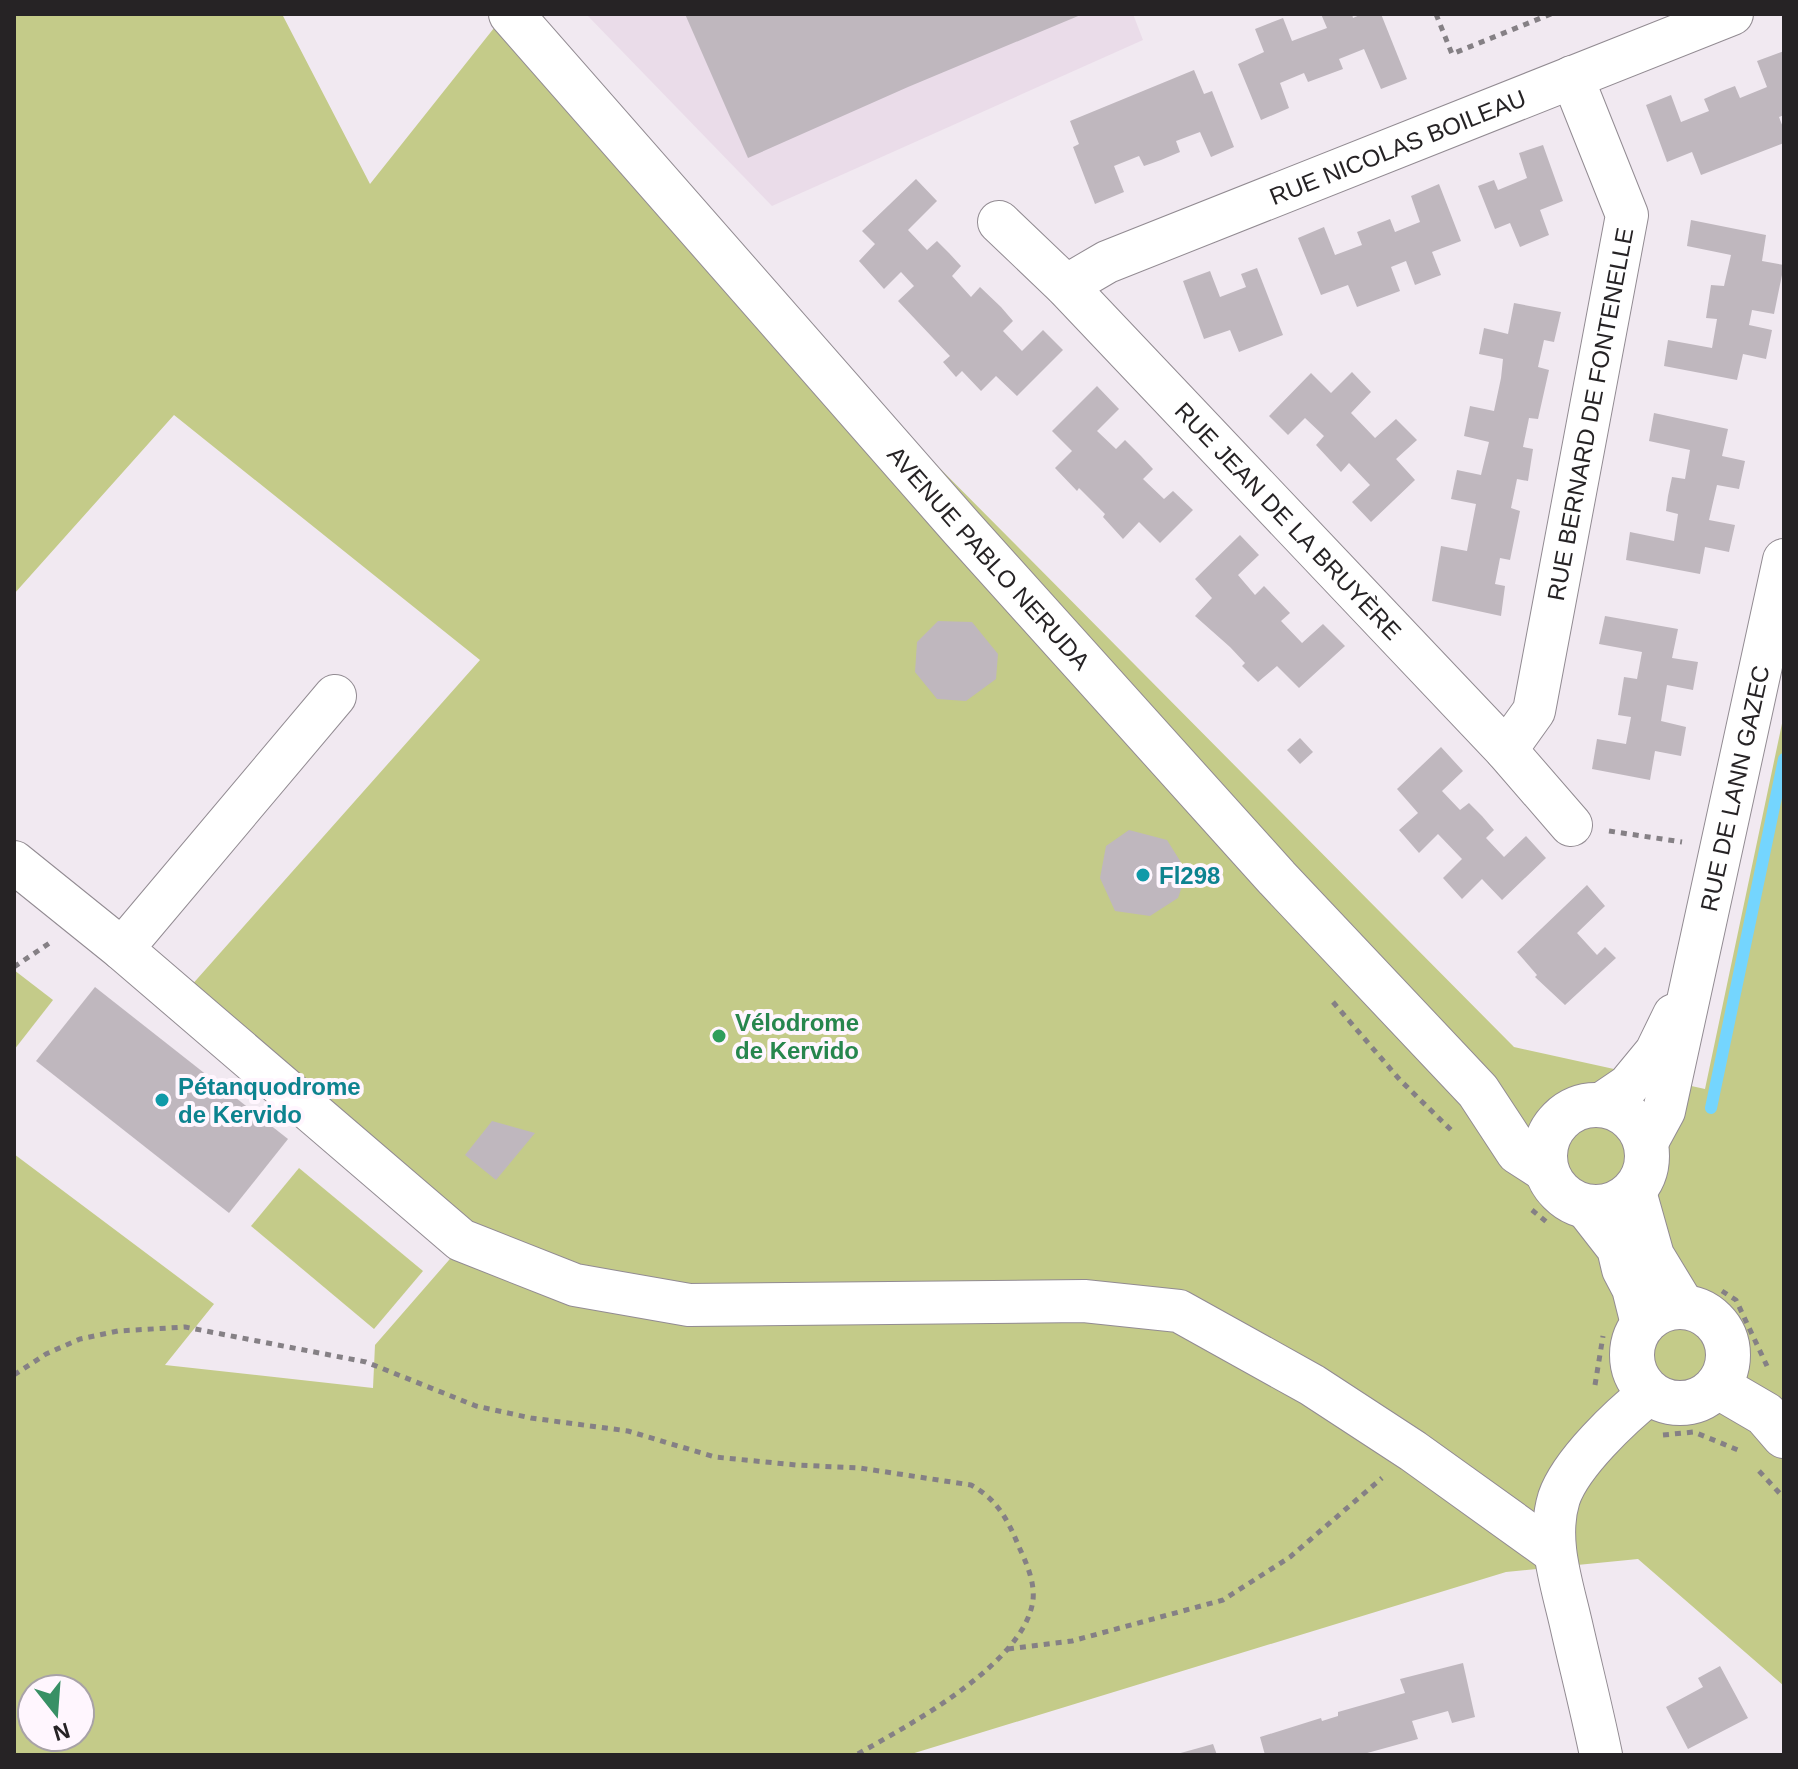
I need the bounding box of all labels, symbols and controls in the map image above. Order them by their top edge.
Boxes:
street label: RUE NICOLAS BOILEAU [1265,84,1530,210]
street label: RUE BERNARD DE FONTENELLE [1541,225,1638,603]
street label: RUE JEAN DE LA BRUYÈRE [1170,397,1407,645]
street label: AVENUE PABLO NERUDA [883,440,1096,675]
street label: RUE DE LANN GAZEC [1694,663,1774,914]
place label: Fl298 [1159,862,1220,889]
marker: Fl298 [1134,866,1152,884]
place label: Vélodrome de Kervido [735,1009,859,1064]
marker: Vélodrome de Kervido [710,1027,728,1045]
place label: Pétanquodrome de Kervido [178,1073,361,1128]
marker: Pétanquodrome de Kervido [153,1091,171,1109]
north arrow [16,1673,96,1753]
text: N [50,1717,73,1746]

